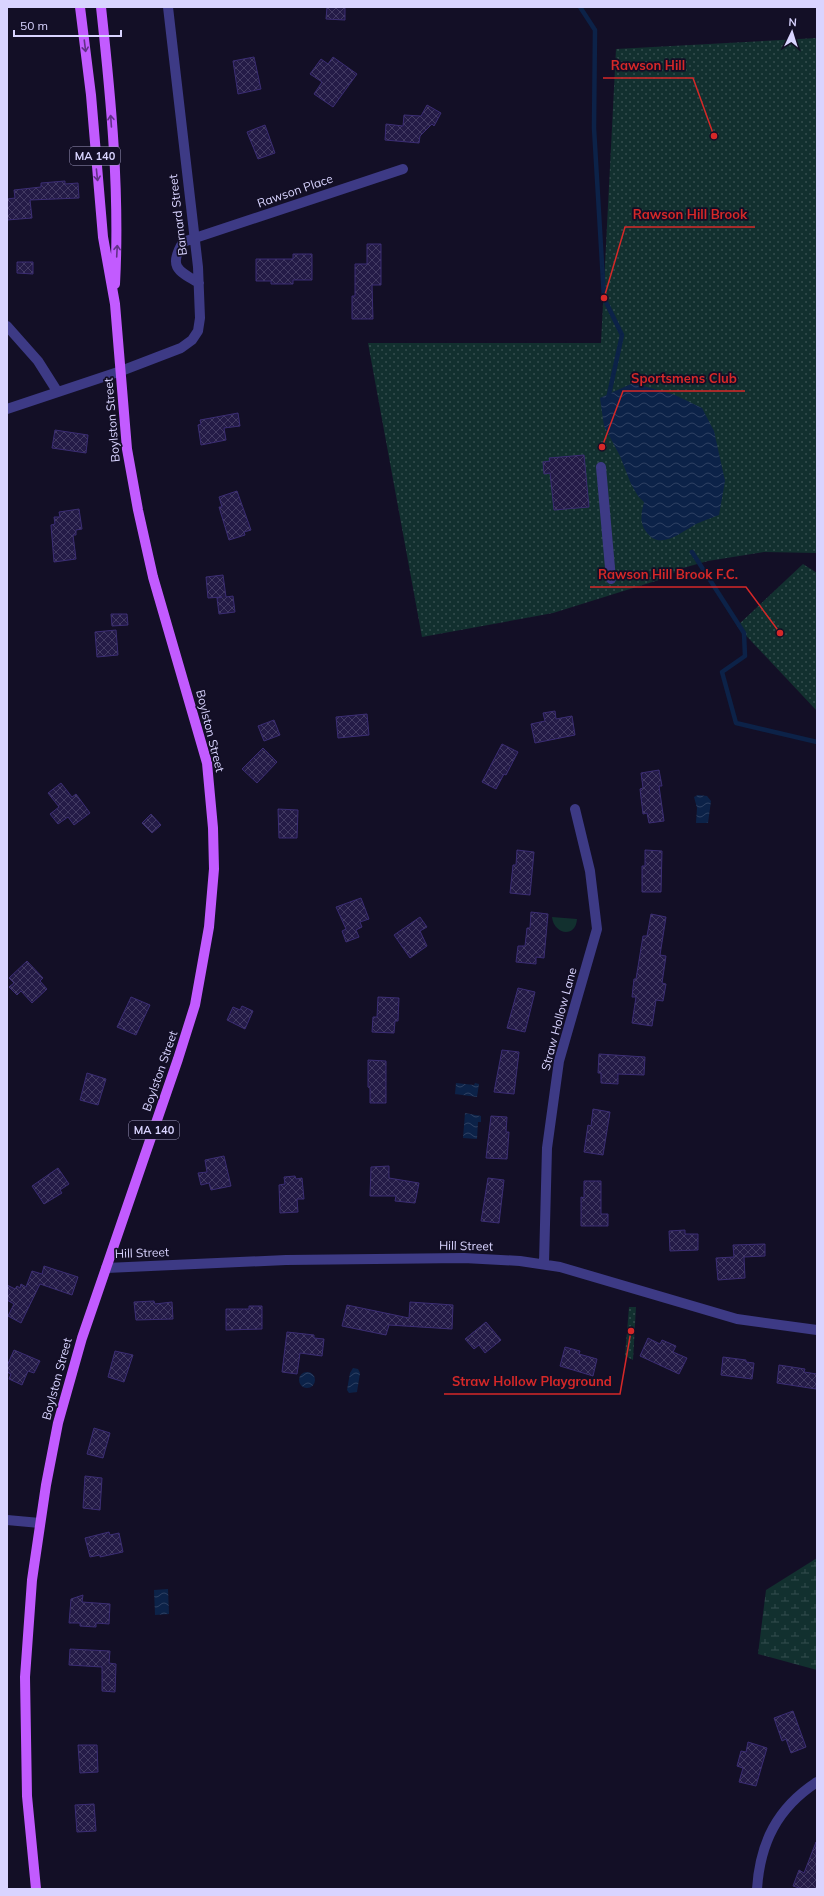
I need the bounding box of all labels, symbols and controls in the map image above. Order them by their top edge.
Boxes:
scale bar [14,12,121,38]
north arrow [772,12,812,52]
text: N [788,15,797,29]
text: 50 m [20,18,48,33]
one-way arrow [81,39,89,52]
callout: Rawson Hill [603,53,693,78]
text: Rawson Hill [611,57,685,73]
one-way arrow [108,115,115,128]
road number: MA 140 [70,147,120,165]
one-way arrow [94,168,101,181]
street label: Rawson Place [255,171,335,210]
street label: Barnard Street [165,174,190,257]
callout: Rawson Hill Brook [625,202,755,227]
text: Rawson Hill Brook [633,206,748,222]
one-way arrow [113,245,121,258]
callout: Sportsmens Club [623,366,745,391]
text: Sportsmens Club [631,370,737,386]
street label: Boylston Street [100,377,123,463]
callout: Rawson Hill Brook F.C. [590,562,746,587]
text: Rawson Hill Brook F.C. [598,566,738,582]
street label: Boylston Street [193,688,228,774]
street label: Straw Hollow Lane [538,966,579,1072]
street label: Boylston Street [139,1028,180,1113]
road number: MA 140 [129,1121,179,1139]
street label: Hill Street [439,1238,493,1253]
street label: Hill Street [115,1244,169,1261]
street label: Boylston Street [38,1336,75,1422]
callout: Straw Hollow Playground [444,1369,620,1394]
text: Straw Hollow Playground [452,1373,612,1390]

